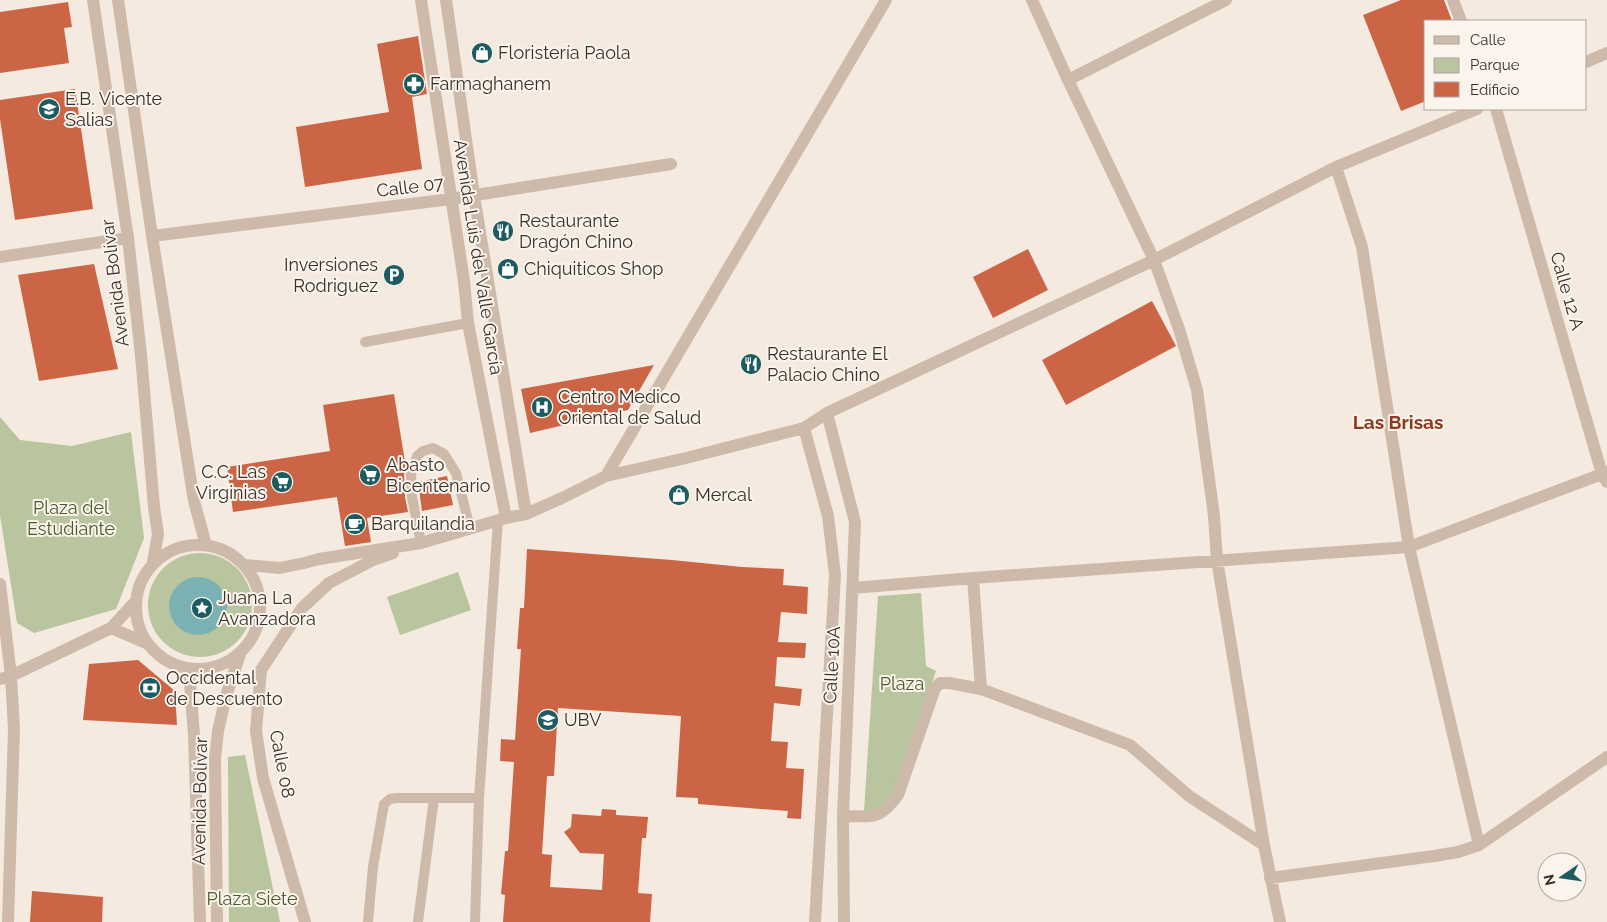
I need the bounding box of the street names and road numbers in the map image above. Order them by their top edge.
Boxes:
street label: Avenida Luis del Valle García [449,138,508,376]
street label: Calle 07 [375,172,445,201]
street label: Avenida Bolívar [96,217,133,348]
street label: Calle 12 A [1546,249,1589,332]
street label: Calle 10A [819,626,844,704]
street label: Calle 08 [266,728,299,800]
street label: Avenida Bolívar [188,736,211,865]

